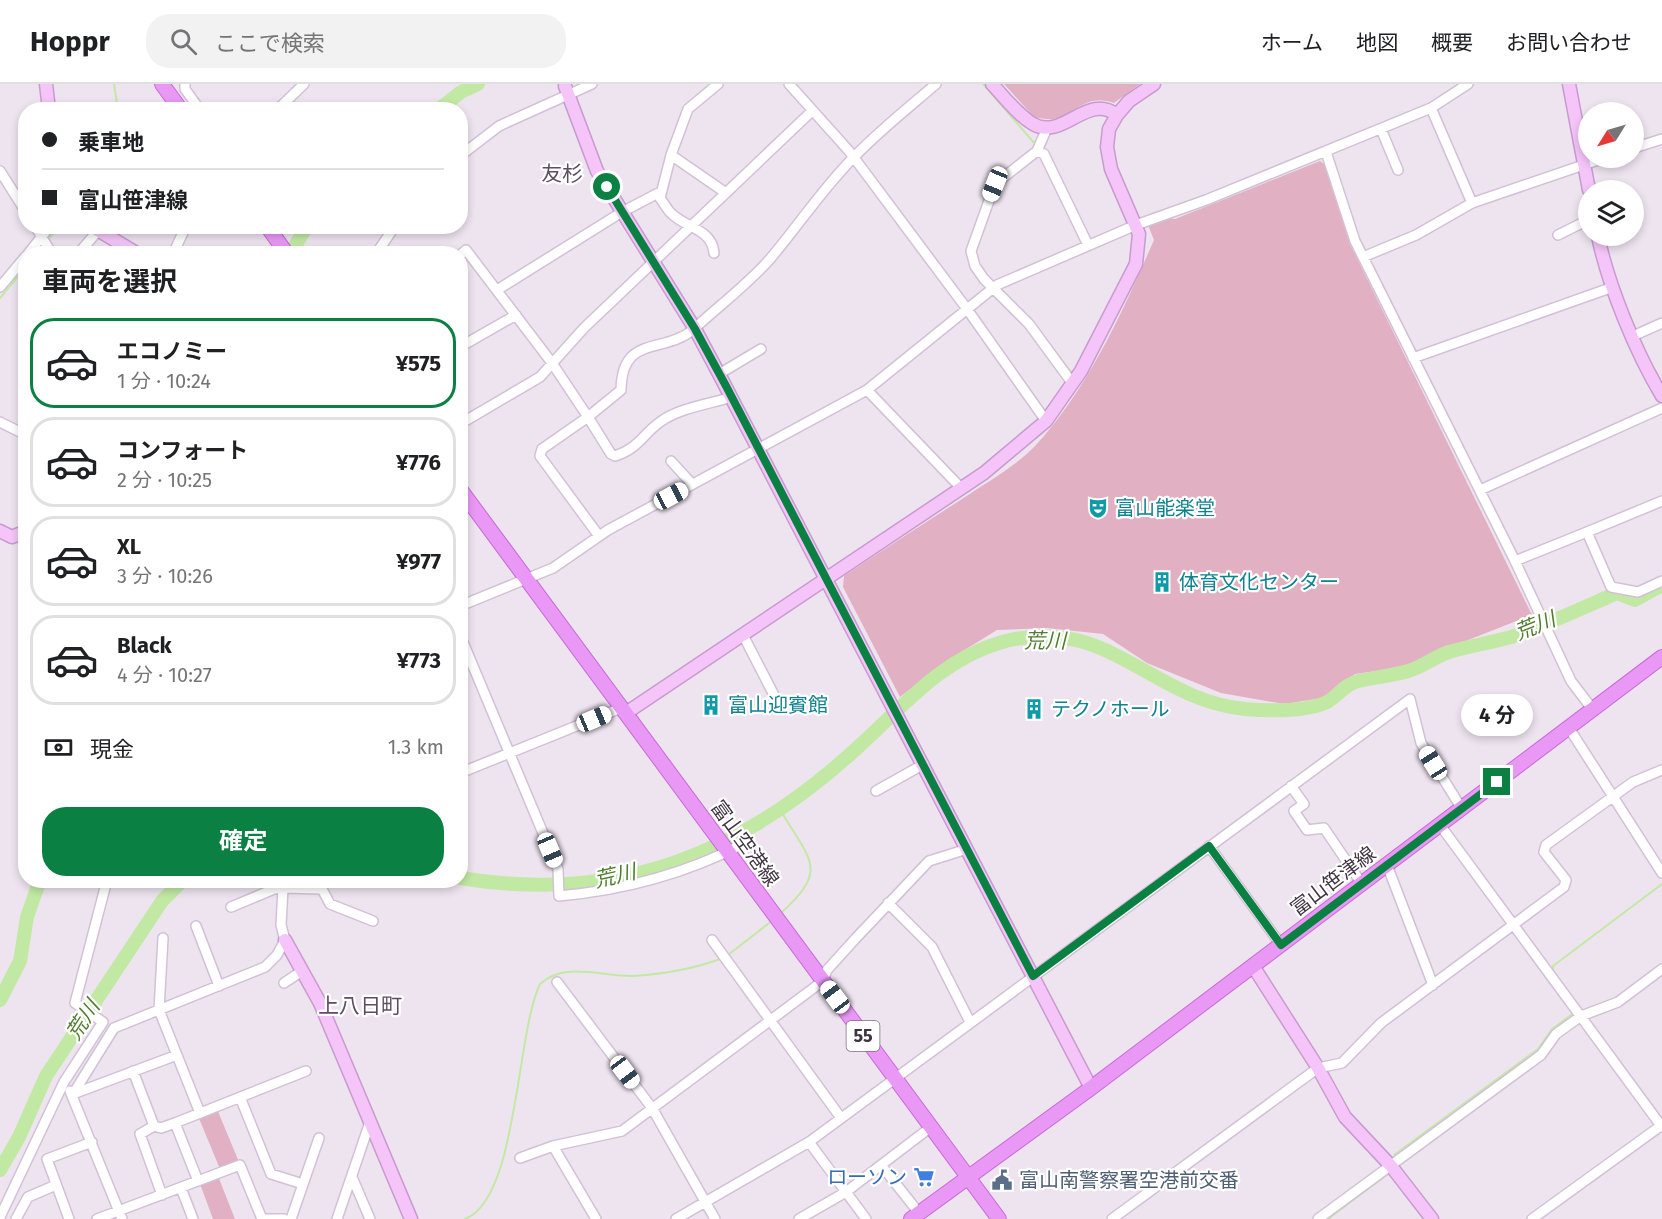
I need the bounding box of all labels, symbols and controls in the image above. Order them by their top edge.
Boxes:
search box [146,14,566,68]
text: Hoppr [30,25,110,58]
icon: search [167,25,200,58]
text: ここで検索 [215,30,325,57]
text: ホーム [1261,30,1323,56]
text: 地図 [1356,30,1398,56]
text: 概要 [1431,30,1473,56]
text: お問い合わせ [1506,30,1632,56]
north arrow [1578,102,1644,168]
map controls [1578,102,1644,246]
text: 乗車地 [78,129,144,156]
district label: 友杉 [541,161,583,187]
car [980,164,1010,204]
route start [593,173,620,200]
button: layers [1578,180,1644,246]
text: 富山笹津線 [78,187,188,214]
text: 車両を選択 [42,266,177,298]
icon: car [45,336,99,390]
text: エコノミー [117,338,227,365]
text: ¥575 [396,350,441,377]
text: 1 分 · 10:24 [117,369,211,393]
icon: car [45,435,99,489]
text: コンフォート [117,437,248,464]
text: ¥776 [396,449,441,476]
text: 2 分 · 10:25 [117,468,212,492]
car [651,480,691,512]
theatre icon: 富山能楽堂 [1086,496,1110,520]
place label: 富山能楽堂 [1115,496,1215,520]
text: XL [117,533,141,560]
icon: car [45,534,99,588]
text: ¥977 [396,548,441,575]
text: 3 分 · 10:26 [117,564,213,588]
building icon: 体育文化センター [1150,570,1174,594]
place label: 体育文化センター [1179,570,1339,594]
water label: 荒川 [1511,605,1561,646]
water label: 荒川 [1024,628,1068,654]
text: Black [117,632,172,659]
icon: car [45,633,99,687]
text: ¥773 [397,647,441,674]
text: 4 分 · 10:27 [117,663,212,687]
building icon: 富山迎賓館 [699,693,723,717]
place label: 富山迎賓館 [728,693,828,717]
callout: 4 分 [1461,695,1533,737]
building icon: テクノホール [1022,697,1046,721]
place label: テクノホール [1051,697,1170,721]
text: 4 分 [1479,703,1515,727]
car [574,704,614,734]
icon: cash [42,731,75,764]
text: 1.3 km [388,735,444,759]
text: 現金 [90,736,134,763]
car [1416,743,1450,783]
route end [1483,768,1510,795]
street label: 富山空港線 [706,795,784,891]
button: 確定 [42,807,444,876]
car [535,830,565,870]
street label: 富山笹津線 [1286,841,1380,921]
water label: 荒川 [592,858,640,893]
car [817,977,853,1017]
district label: 上八日町 [318,993,402,1019]
water label: 荒川 [61,994,106,1045]
road number: 55 [846,1021,880,1051]
car [607,1052,643,1092]
place label: ローソン [827,1165,907,1189]
supermarket icon: ローソン [912,1165,936,1189]
public building icon: 富山南警察署空港前交番 [990,1168,1014,1192]
place label: 富山南警察署空港前交番 [1019,1168,1239,1192]

